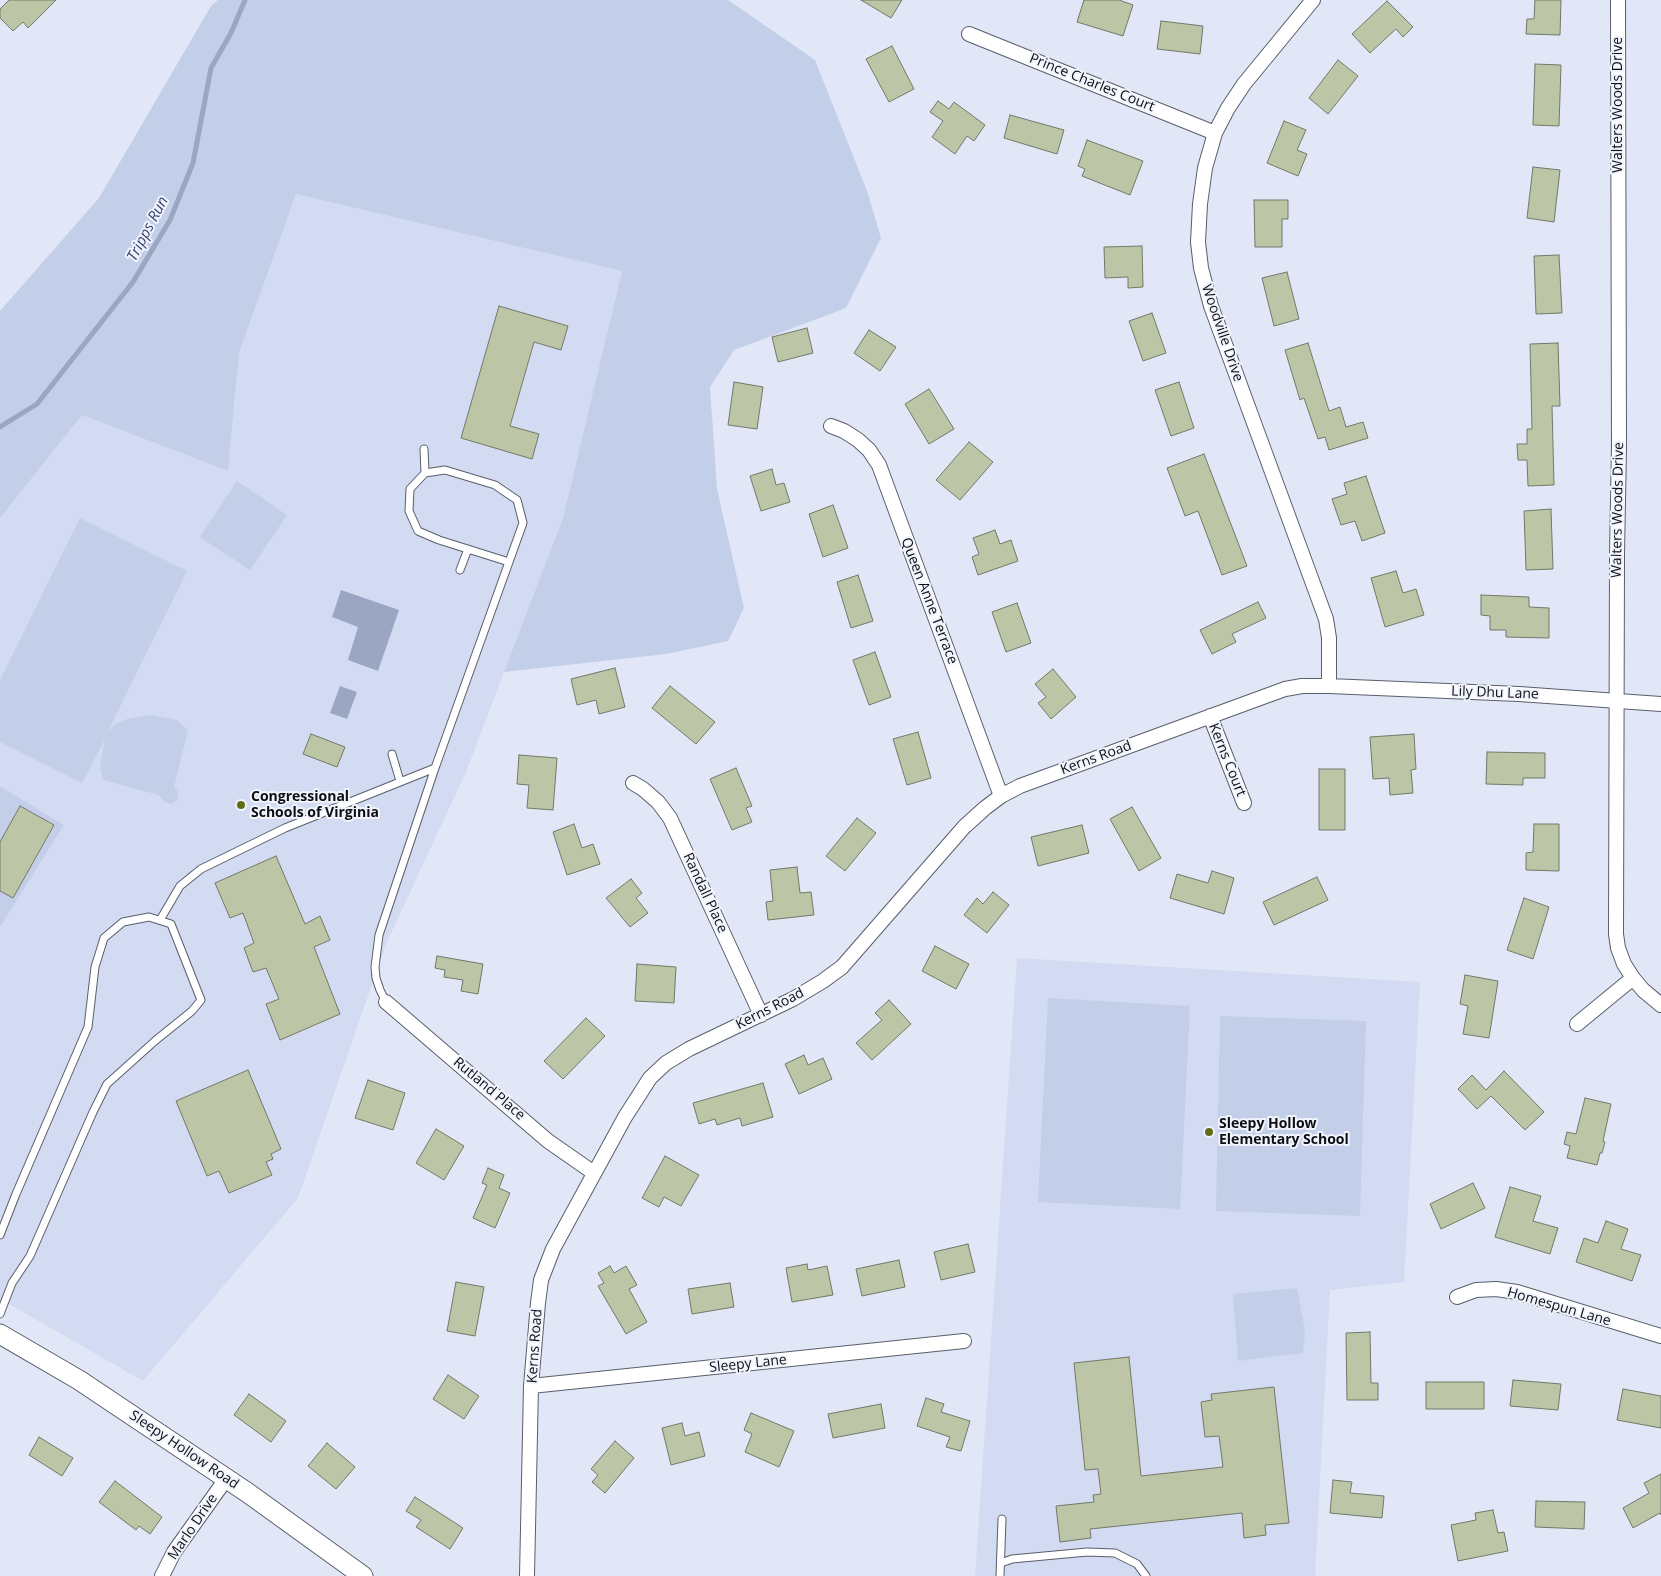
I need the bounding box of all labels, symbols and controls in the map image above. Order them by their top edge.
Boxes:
street label: Walters Woods Drive [1610,37,1626,173]
street label: Prince Charles Court [1027,50,1157,116]
water label: Tripps Run [123,194,173,264]
street label: Woodville Drive [1198,282,1246,384]
street label: Walters Woods Drive [1608,442,1628,578]
street label: Queen Anne Terrace [897,535,961,667]
street label: Lily Dhu Lane [1451,683,1539,703]
street label: Kerns Court [1205,721,1249,799]
street label: Kerns Road [1058,737,1134,779]
place label: Congressional Schools of Virginia [251,789,379,822]
marker: Congressional Schools of Virginia [235,799,247,811]
street label: Randall Place [679,850,731,936]
street label: Kerns Road [733,985,807,1033]
street label: Rutland Place [450,1054,528,1124]
place label: Sleepy Hollow Elementary School [1219,1116,1349,1148]
marker: Sleepy Hollow Elementary School [1203,1126,1215,1138]
street label: Homespun Lane [1505,1284,1613,1330]
street label: Kerns Road [524,1308,546,1384]
street label: Sleepy Lane [708,1352,788,1376]
street label: Sleepy Hollow Road [126,1407,242,1493]
street label: Marlo Drive [165,1491,221,1563]

